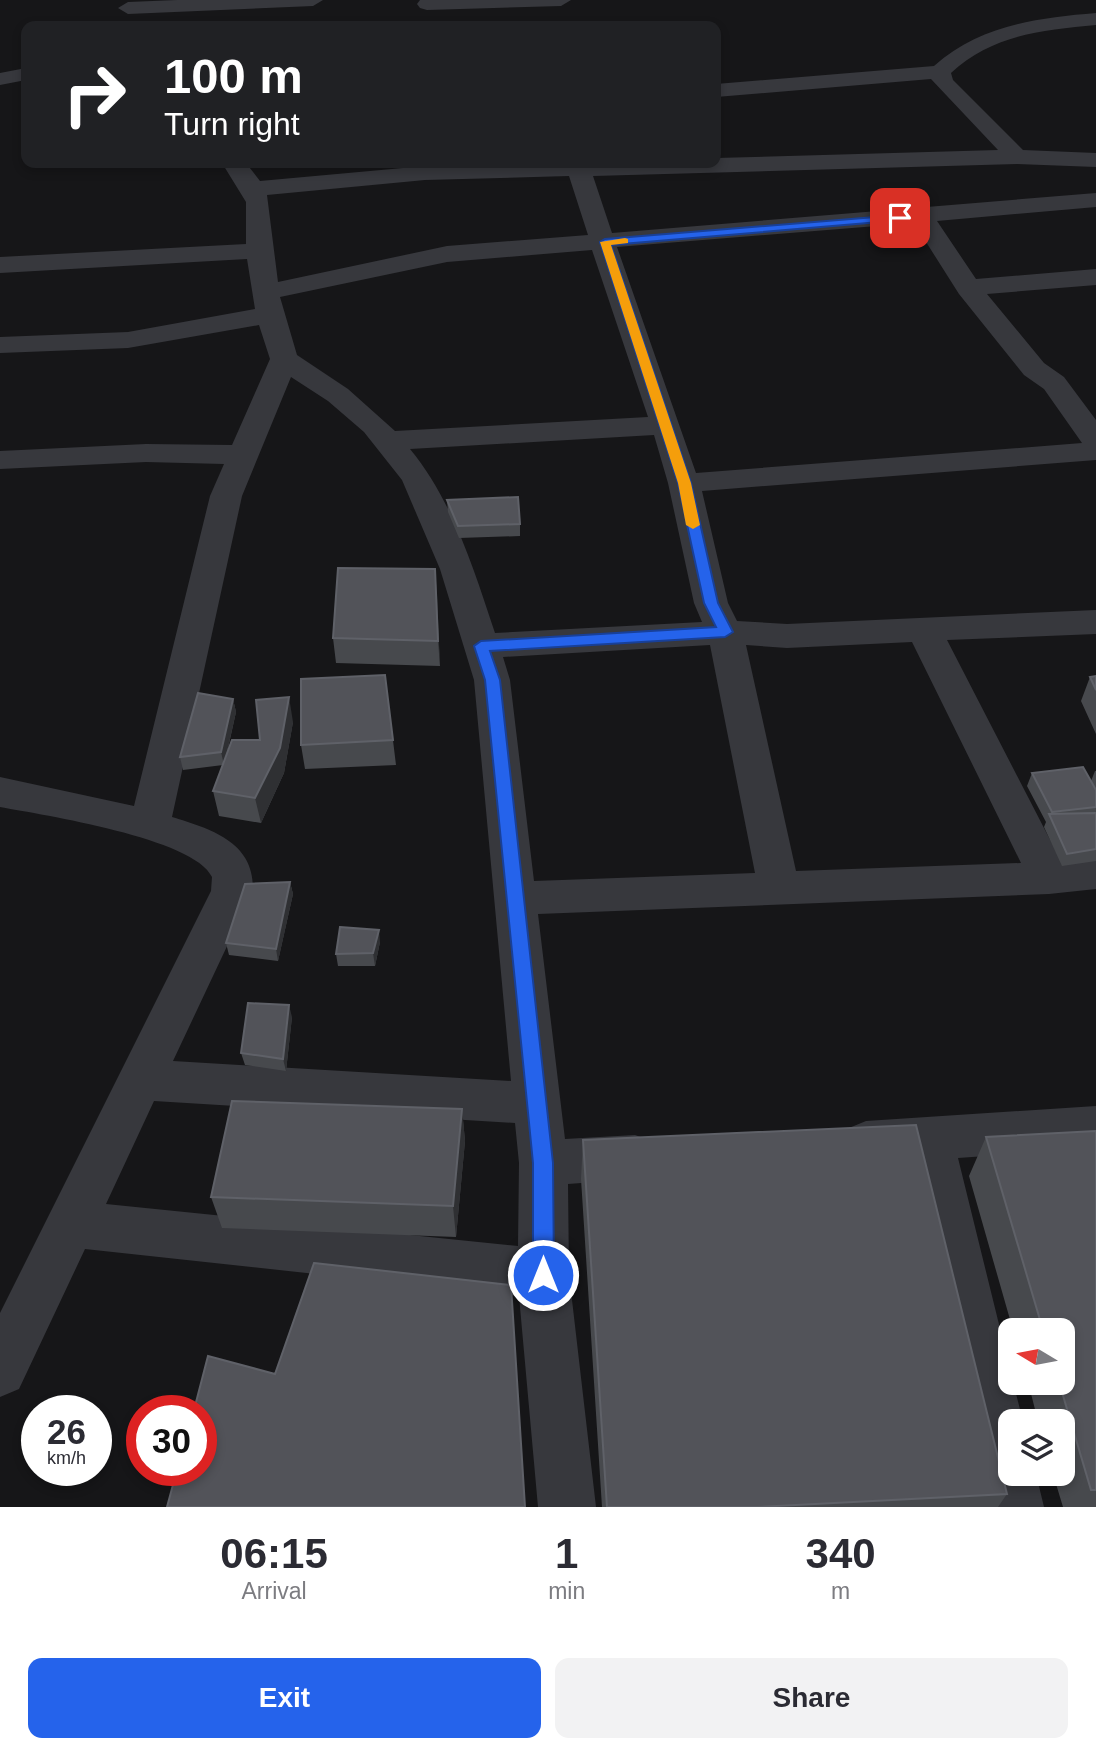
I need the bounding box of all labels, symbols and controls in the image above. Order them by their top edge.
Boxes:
icon: right [49,49,140,140]
text: 100 m [164,49,303,103]
text: Turn right [164,106,300,142]
pin [870,188,930,248]
icon: arrive [881,199,919,237]
position arrow [506,1238,580,1312]
north arrow [998,1318,1074,1395]
map controls [998,1318,1075,1486]
speed limit sign: 30 [126,1395,217,1486]
button: layers [998,1409,1075,1486]
text: 26 [47,1412,86,1451]
text: km/h [47,1448,86,1468]
text: 06:15 [220,1530,328,1577]
text: 1 [555,1530,578,1577]
text: 340 [806,1530,876,1577]
text: Arrival [241,1578,307,1604]
text: min [548,1578,585,1604]
text: m [831,1578,850,1604]
button: Exit [28,1658,541,1738]
button: Share [555,1658,1068,1738]

